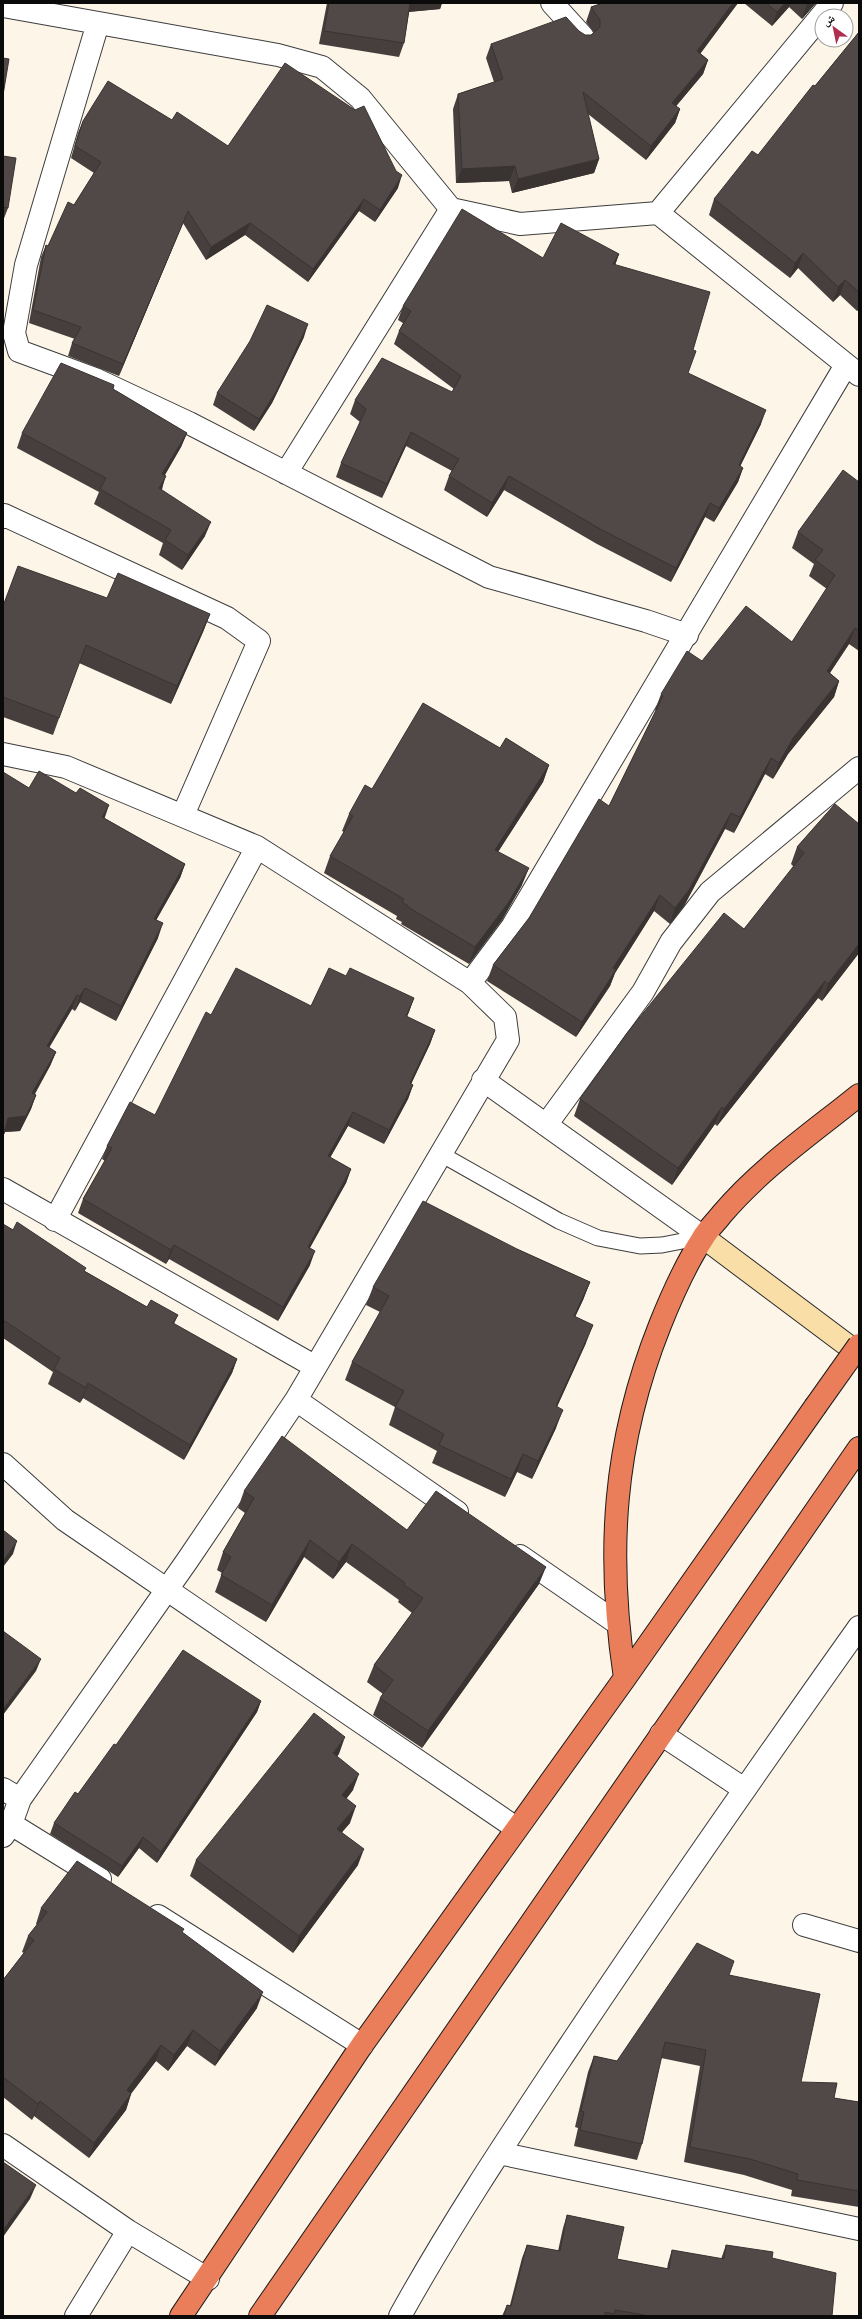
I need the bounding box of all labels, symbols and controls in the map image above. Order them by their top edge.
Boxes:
north arrow [814,8,854,48]
text: ش [819,10,838,30]

